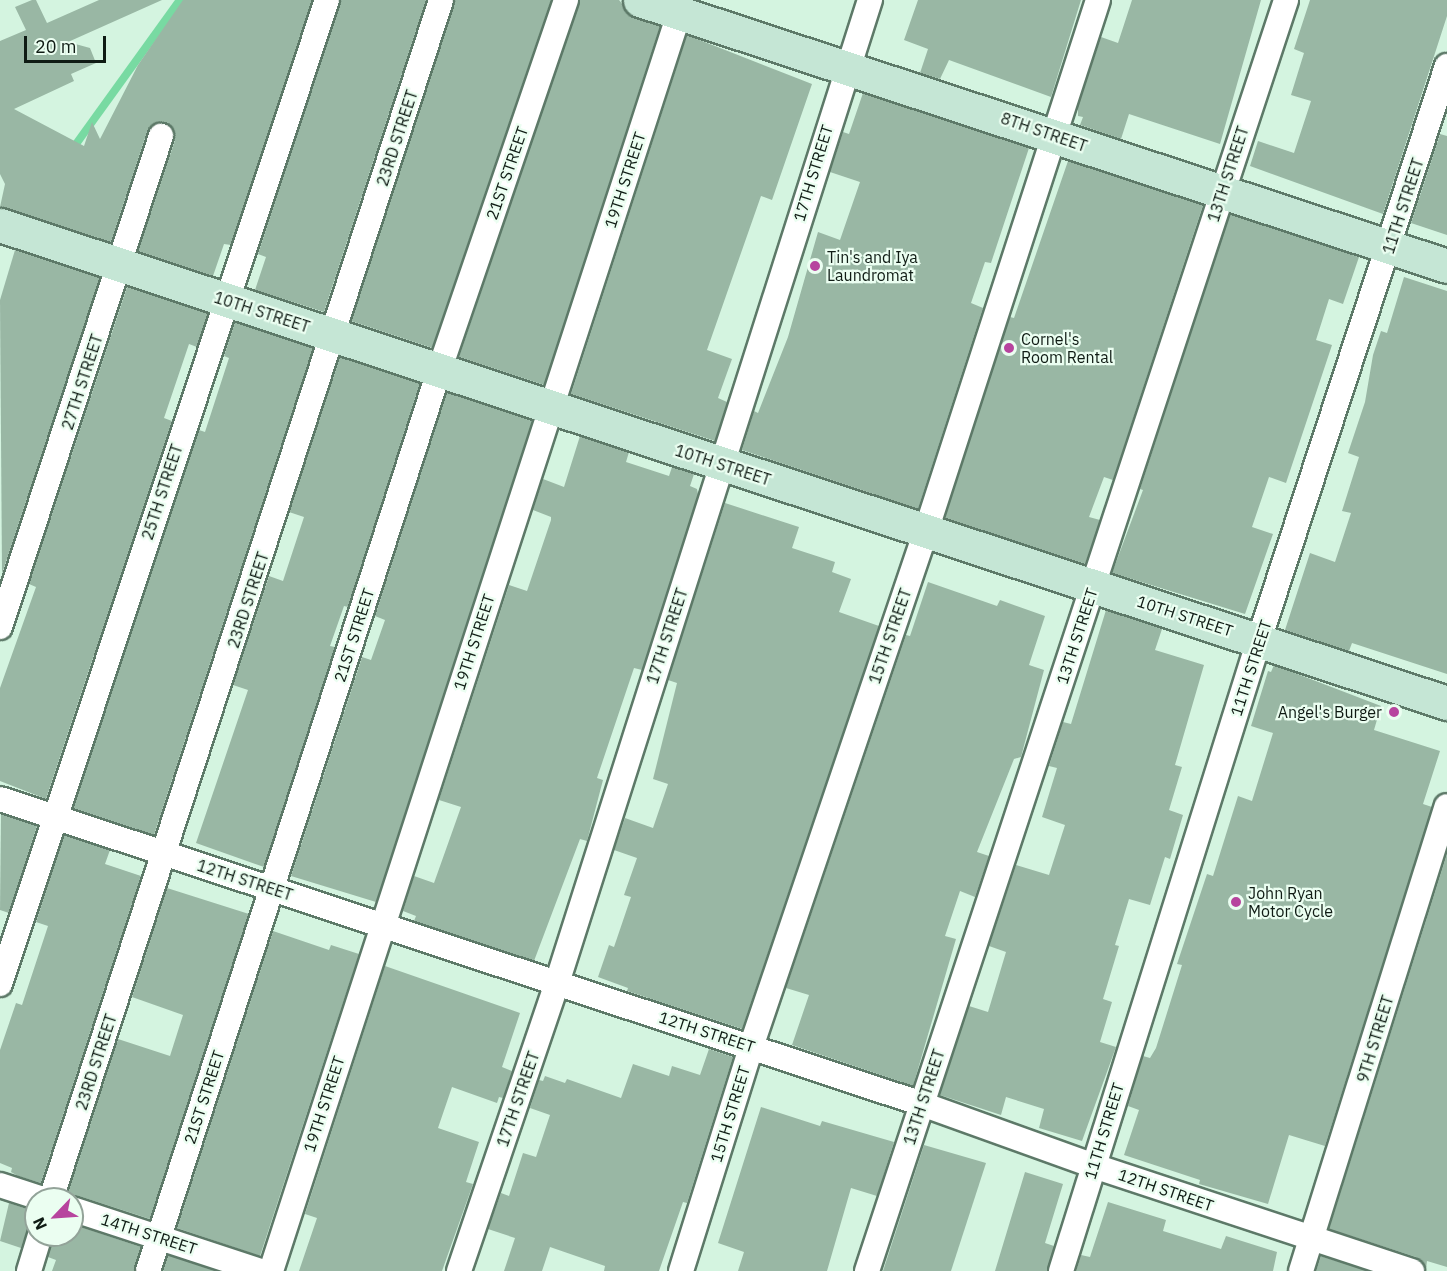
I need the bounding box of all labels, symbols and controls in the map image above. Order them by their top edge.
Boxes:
scale bar [27,24,110,62]
text: 20 m [35,35,77,58]
street label: 23RD STREET [372,87,422,189]
street label: 8TH STREET [998,108,1090,156]
street label: 17TH STREET [789,123,837,223]
street label: 21ST STREET [482,124,532,222]
street label: 13TH STREET [1203,124,1253,224]
street label: 19TH STREET [600,130,650,230]
street label: 11TH STREET [1378,156,1428,256]
place label: Tin's and Iya Laundromat [827,247,918,285]
marker: Tin's and Iya Laundromat [808,259,822,273]
street label: 10TH STREET [212,287,312,337]
place label: Cornel's Room Rental [1021,329,1113,367]
street label: 27TH STREET [57,332,107,432]
marker: Cornel's Room Rental [1002,341,1016,355]
street label: 10TH STREET [673,440,773,490]
street label: 25TH STREET [137,442,187,542]
street label: 23RD STREET [223,549,273,651]
street label: 21ST STREET [330,586,378,684]
street label: 17TH STREET [642,586,692,686]
street label: 15TH STREET [865,586,915,686]
street label: 13TH STREET [1052,586,1102,686]
street label: 10TH STREET [1135,591,1235,641]
street label: 19TH STREET [449,592,499,692]
street label: 11TH STREET [1226,618,1276,718]
place label: Angel's Burger [1278,702,1382,722]
marker: Angel's Burger [1387,705,1401,719]
street label: 12TH STREET [195,855,295,905]
place label: John Ryan Motor Cycle [1248,883,1333,921]
marker: John Ryan Motor Cycle [1229,895,1243,909]
street label: 9TH STREET [1353,993,1397,1085]
street label: 12TH STREET [657,1007,757,1057]
street label: 23RD STREET [71,1011,121,1113]
street label: 13TH STREET [899,1047,949,1147]
street label: 21ST STREET [180,1048,228,1146]
street label: 17TH STREET [493,1049,543,1149]
street label: 19TH STREET [299,1054,349,1154]
street label: 15TH STREET [706,1064,754,1164]
street label: 11TH STREET [1080,1081,1128,1181]
street label: 12TH STREET [1116,1165,1216,1215]
north arrow [24,1187,84,1247]
street label: 14TH STREET [99,1209,199,1259]
text: N [28,1214,51,1233]

